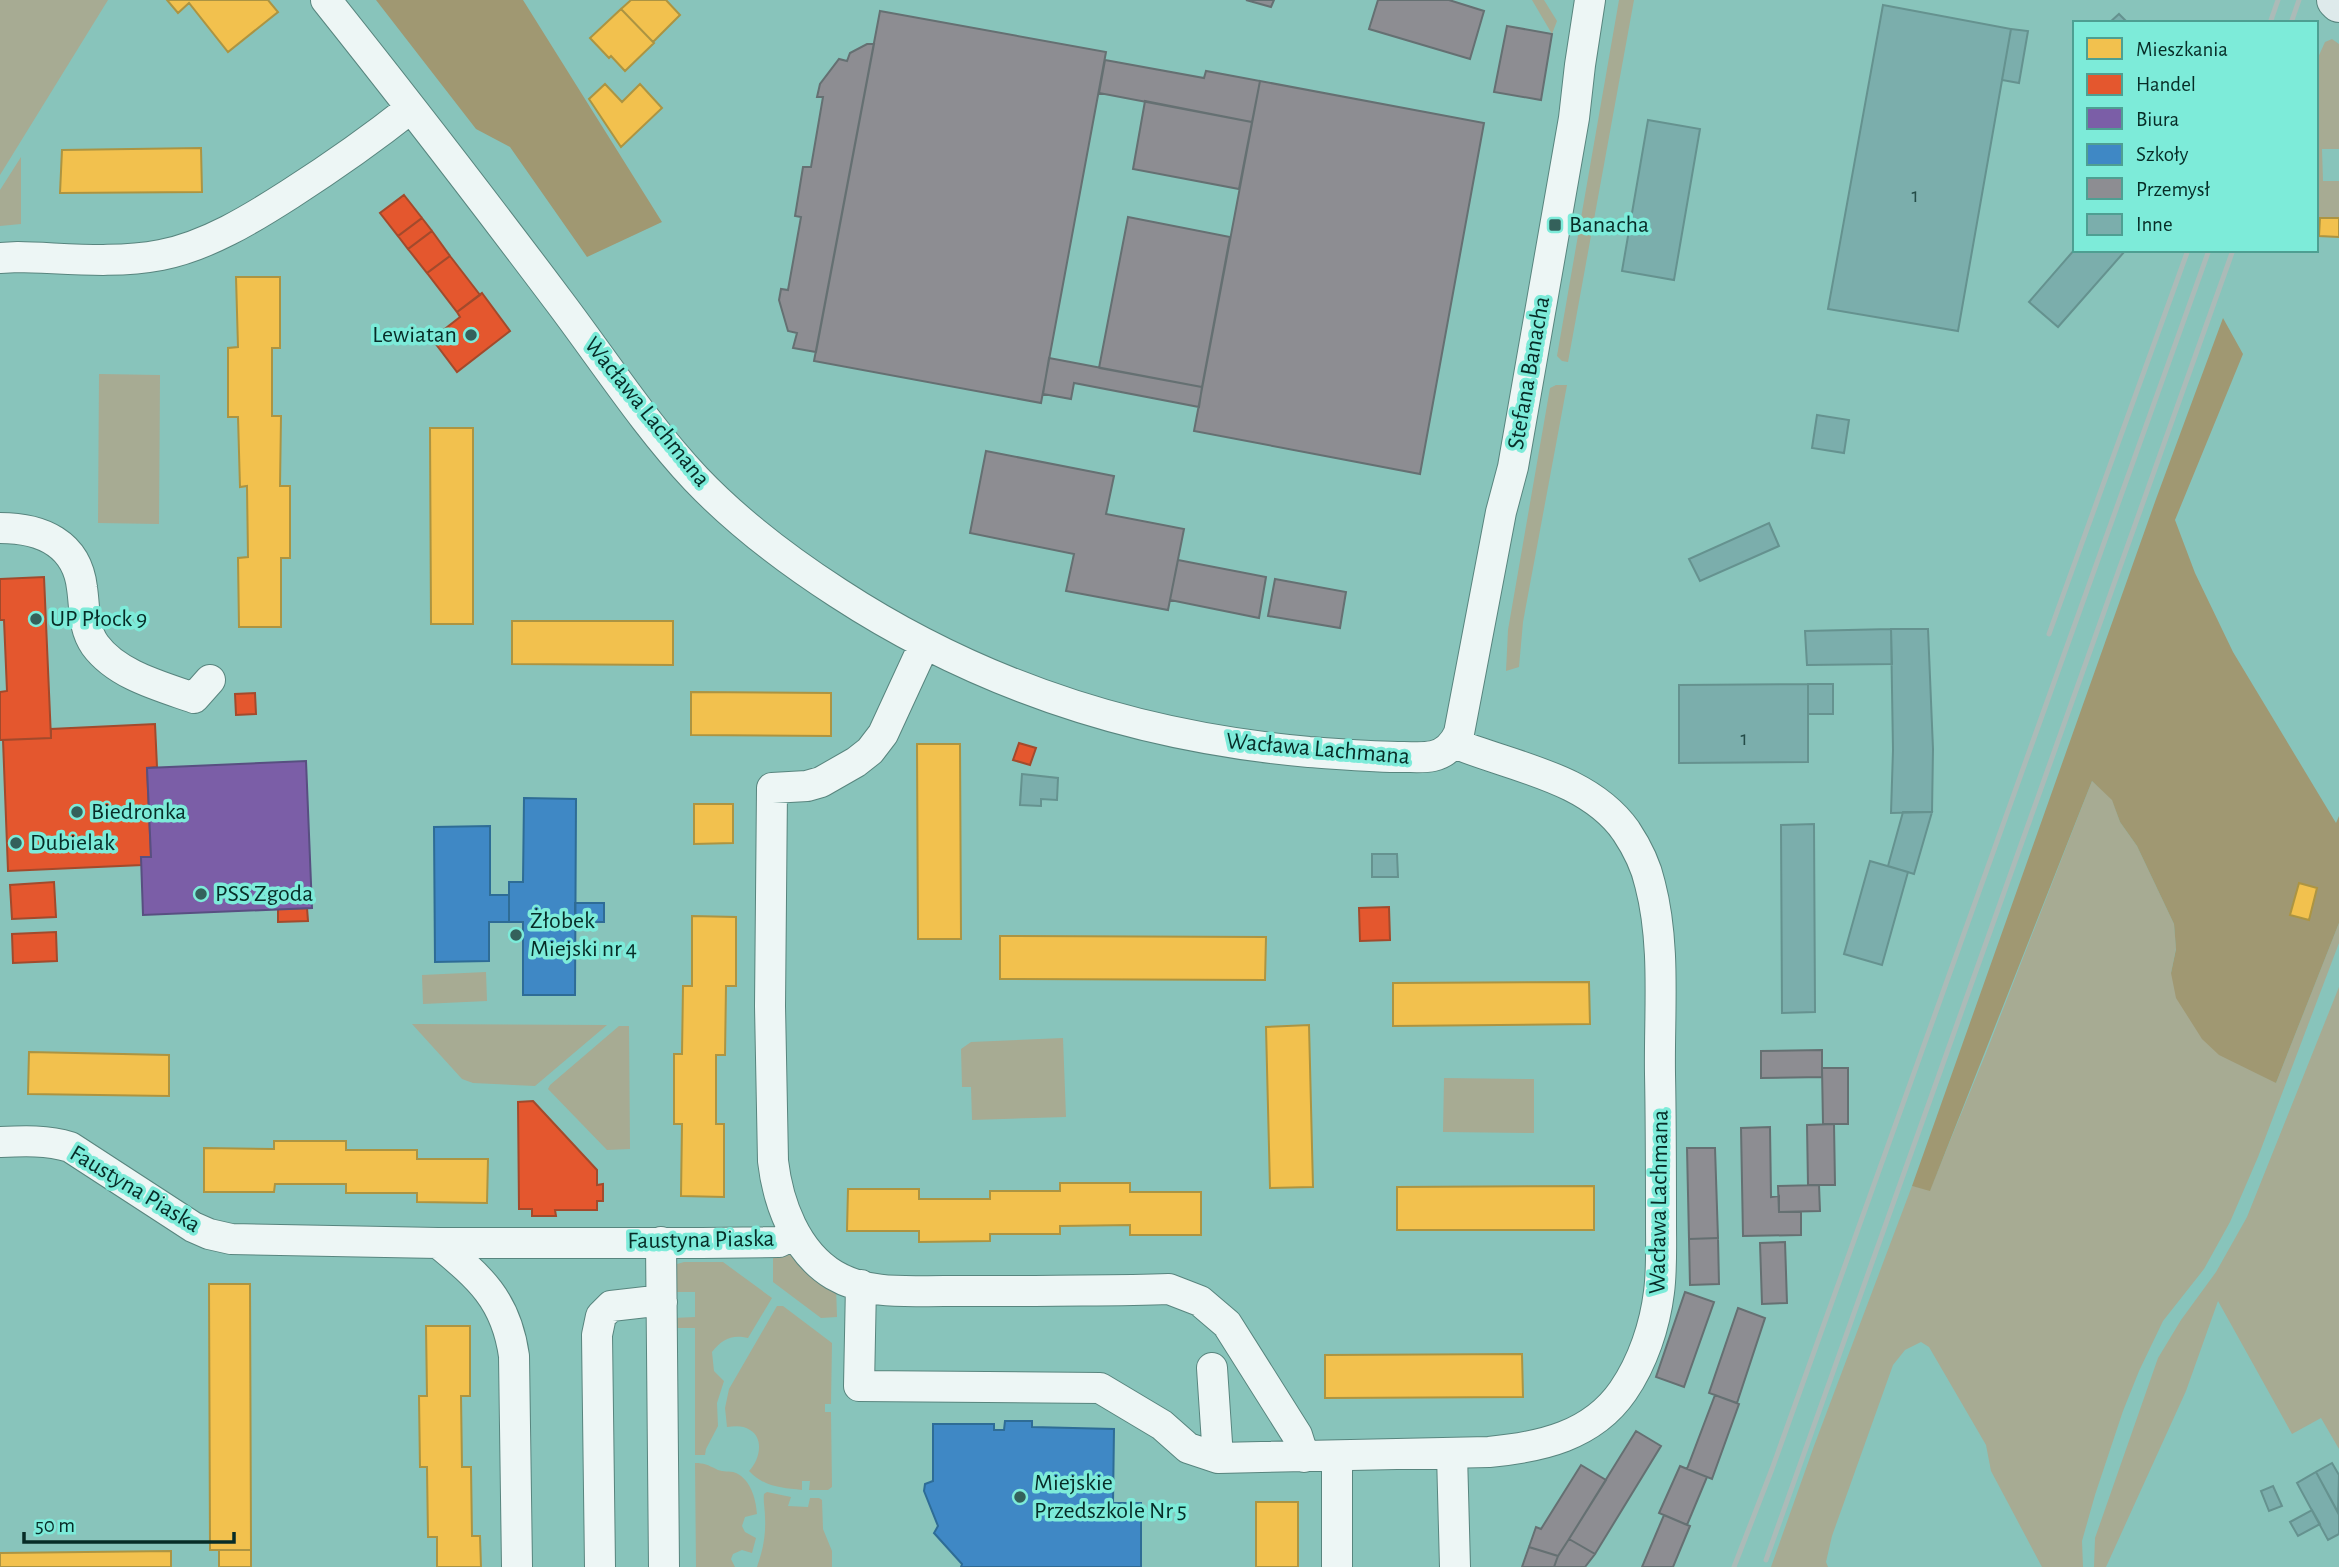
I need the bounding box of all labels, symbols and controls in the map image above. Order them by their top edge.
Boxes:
legend [2073,21,2318,252]
text: Mieszkania [2136,39,2228,60]
text: Handel [2136,74,2196,95]
text: Biura [2136,109,2179,130]
text: Szkoły [2136,144,2189,165]
text: Przemysł [2136,179,2211,200]
house number: 1 [1911,185,1919,206]
place label: Banacha [1569,213,1649,237]
text: Inne [2136,214,2173,235]
marker: Banacha [1547,217,1563,233]
street label: Stefana Banacha [1504,295,1554,451]
place label: Lewiatan [372,323,457,347]
marker: Lewiatan [463,327,479,343]
street label: Wacława Lachmana [580,333,714,491]
place label: UP Płock 9 [50,607,147,631]
marker: UP Płock 9 [28,611,44,627]
house number: 1 [1740,728,1748,749]
street label: Wacława Lachmana [1225,729,1411,769]
place label: Biedronka [91,800,186,824]
marker: Biedronka [69,804,85,820]
place label: Dubielak [30,831,115,855]
marker: Dubielak [8,835,24,851]
place label: PSS Zgoda [215,882,313,906]
marker: PSS Zgoda [193,886,209,902]
place label: Żłobek Miejski nr 4 [530,908,637,961]
marker: Żłobek Miejski nr 4 [508,927,524,943]
street label: Wacława Lachmana [1645,1110,1673,1294]
street label: Faustyna Piaska [66,1141,204,1237]
street label: Faustyna Piaska [627,1227,775,1253]
place label: Miejskie Przedszkole Nr 5 [1034,1471,1187,1523]
marker: Miejskie Przedszkole Nr 5 [1012,1489,1028,1505]
scale bar [24,1500,234,1544]
text: 50 m [35,1515,75,1536]

